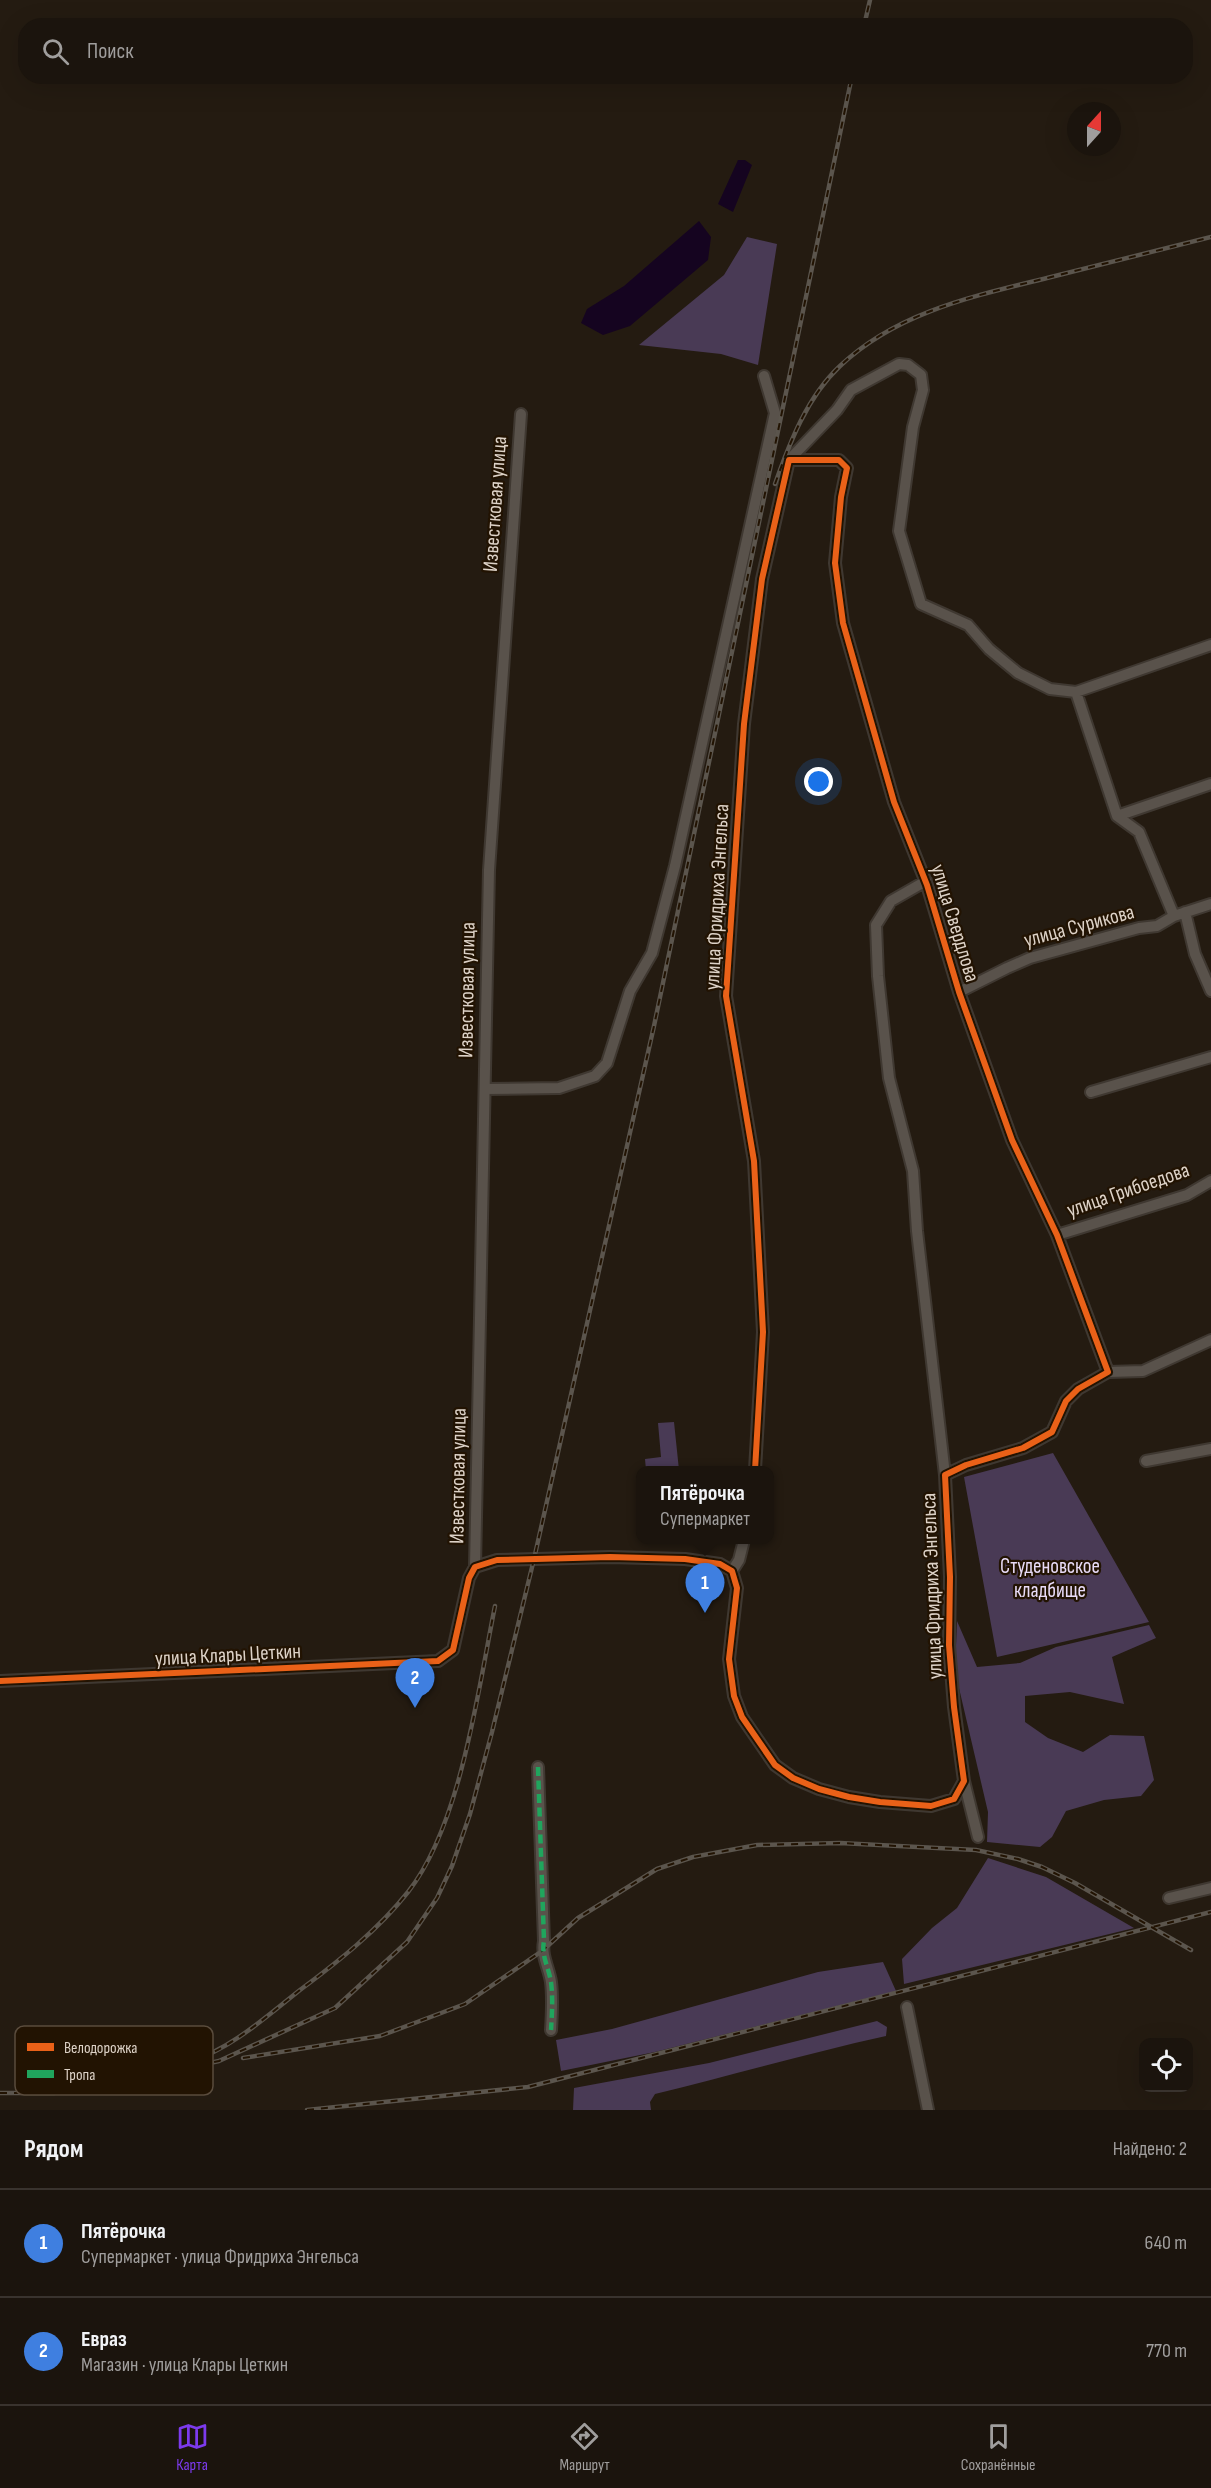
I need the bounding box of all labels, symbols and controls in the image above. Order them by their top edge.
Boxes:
search box [18,18,1193,84]
icon: search [39,35,72,68]
text: Поиск [87,38,133,65]
north arrow [1067,102,1121,156]
street label: Известковая улица [478,435,512,573]
your location [804,767,833,796]
street label: улица Фридриха Энгельса [700,803,734,991]
street label: улица Свердлова [925,861,985,985]
street label: улица Сурикова [1021,899,1137,953]
street label: Известковая улица [453,922,481,1058]
street label: улица Грибоедова [1064,1157,1192,1223]
street label: Известковая улица [444,1408,472,1544]
popup [636,1466,774,1544]
text: Пятёрочка [660,1480,745,1507]
street label: улица Фридриха Энгельса [916,1492,948,1680]
text: Супермаркет [660,1507,750,1531]
park label: Студеновское кладбище [1000,1554,1100,1603]
pin: 1 [686,1564,724,1613]
street label: улица Клары Цеткин [154,1639,302,1671]
pin: 2 [396,1658,434,1708]
legend [15,2026,213,2095]
map controls [1139,2038,1193,2092]
button: locate [1139,2038,1193,2092]
text: Велодорожка [64,2039,137,2058]
text: Тропа [64,2066,95,2085]
text: Рядом [24,2134,83,2165]
text: Найдено: 2 [1113,2137,1187,2161]
text: Пятёрочка [81,2218,166,2245]
text: 1 [40,2231,47,2255]
text: 640 m [1145,2231,1187,2255]
text: Супермаркет · улица Фридриха Энгельса [81,2245,359,2269]
text: Евраз [81,2326,127,2353]
text: 2 [39,2339,48,2363]
text: 770 m [1146,2339,1187,2363]
text: Магазин · улица Клары Цеткин [81,2353,288,2377]
tab: Карта [176,2420,209,2475]
tab: Маршрут [560,2420,610,2475]
tab: Сохранённые [961,2420,1035,2475]

